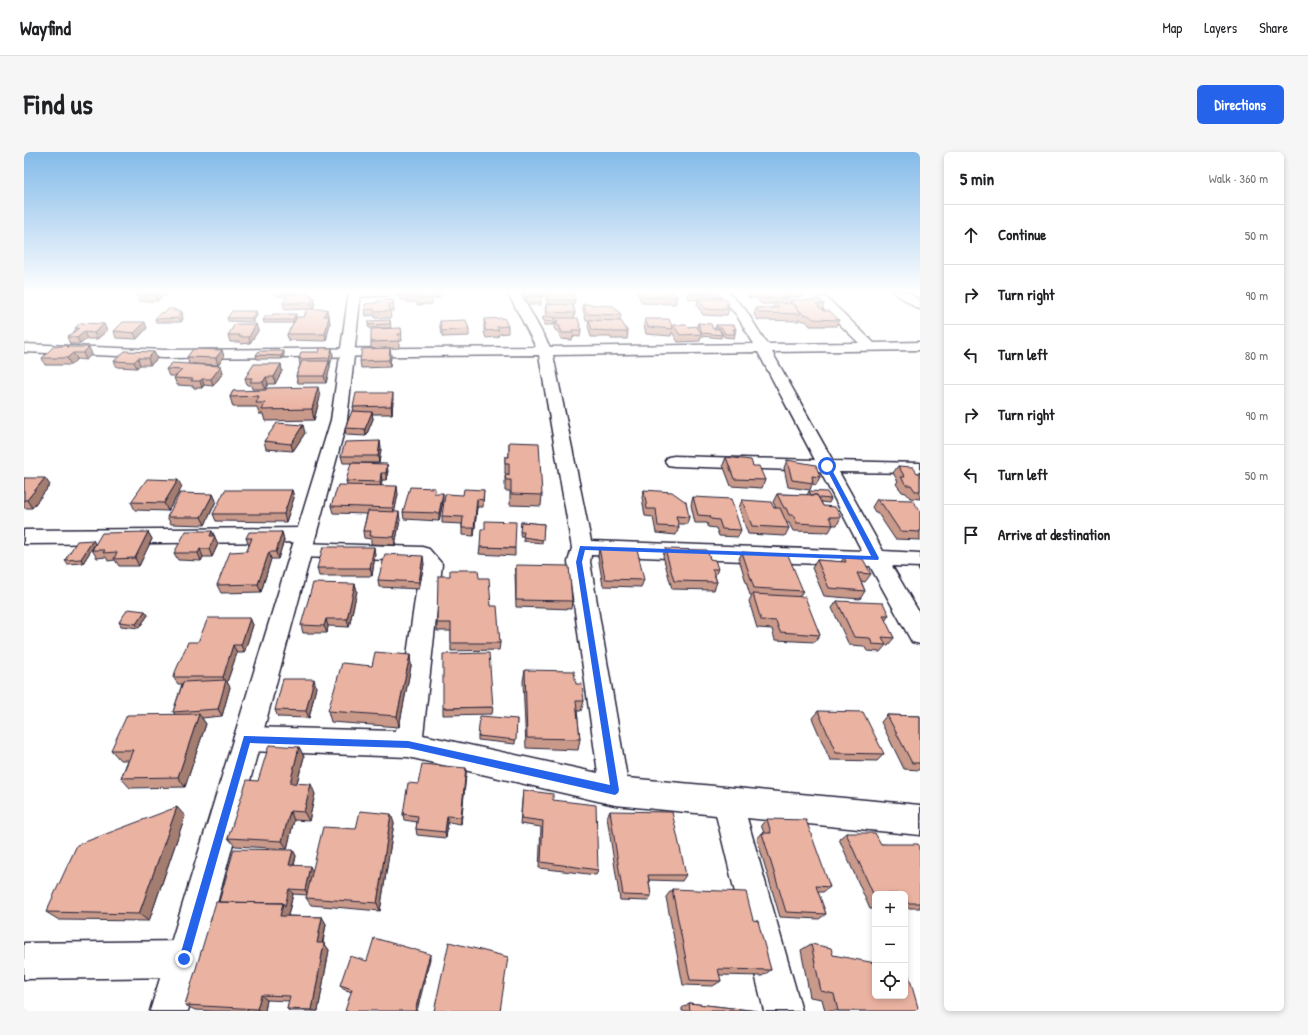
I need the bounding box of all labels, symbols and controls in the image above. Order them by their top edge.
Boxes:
text: Wayfind [20,15,71,41]
text: Map [1162,18,1182,37]
text: Layers [1204,18,1237,37]
text: Share [1259,18,1288,37]
text: Find us [24,85,93,123]
button: Directions [1197,85,1284,124]
text: 5 min [960,167,994,190]
text: Walk · 360 m [1209,169,1268,187]
icon: ahead [960,224,982,246]
text: Continue [998,224,1046,245]
text: 50 m [1245,226,1268,244]
icon: right [960,284,982,306]
text: Turn right [998,284,1054,305]
text: 90 m [1246,286,1268,304]
icon: left [960,344,982,366]
text: Turn left [998,344,1048,365]
text: 80 m [1245,346,1268,364]
icon: right [960,404,982,426]
text: Turn right [998,404,1054,425]
text: 90 m [1246,406,1268,424]
route start [818,457,836,475]
icon: left [960,464,982,486]
text: Turn left [998,464,1048,485]
text: 50 m [1245,466,1268,484]
icon: arrive [960,524,982,546]
text: Arrive at destination [998,524,1110,545]
map controls [872,891,908,999]
button: + [872,891,908,927]
button: − [872,927,908,963]
route end [175,950,193,968]
button: locate [872,963,908,999]

